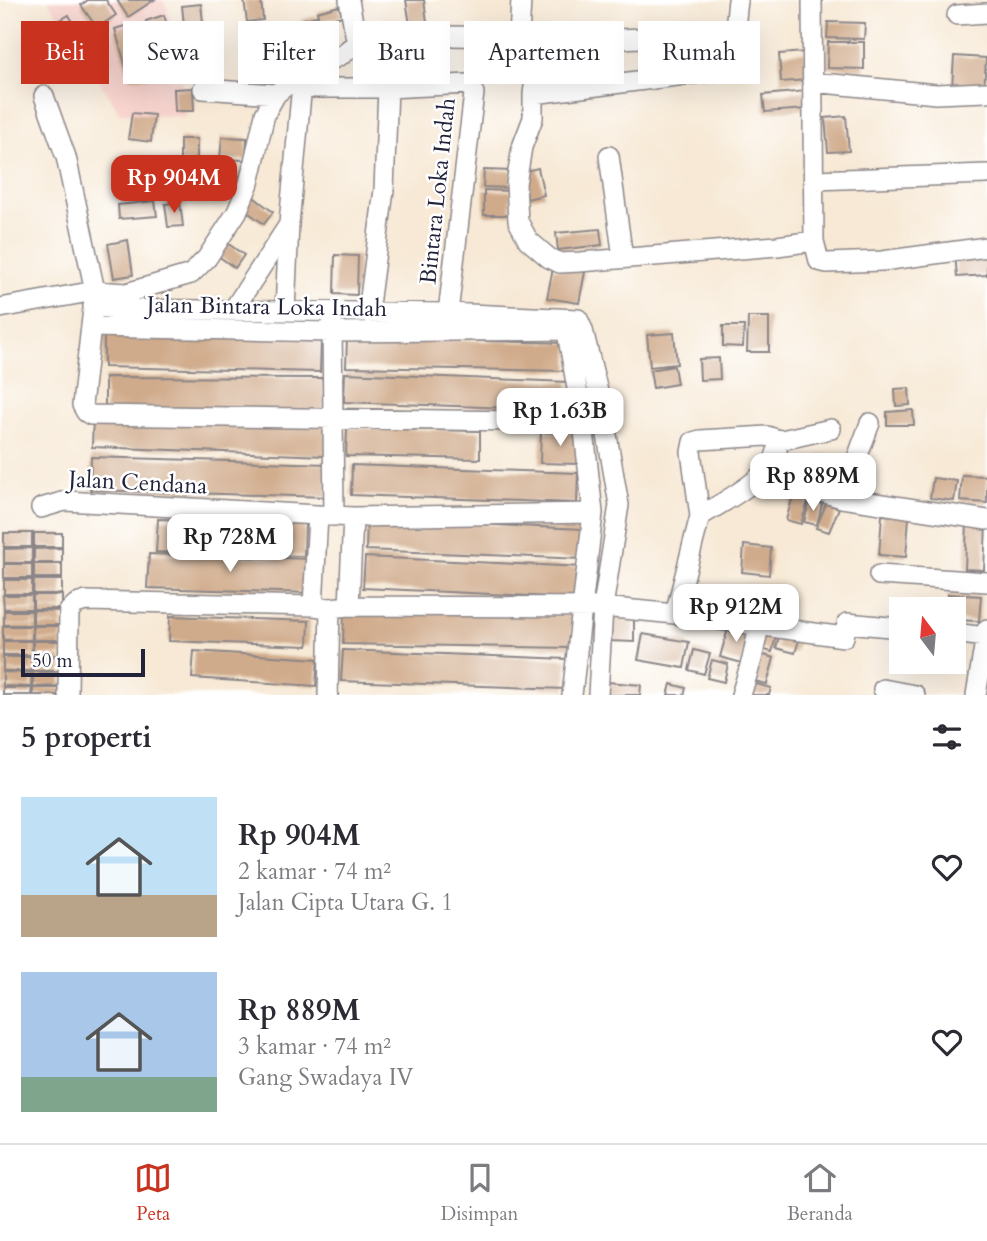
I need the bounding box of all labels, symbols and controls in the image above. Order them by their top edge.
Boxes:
chip: Beli [21,21,109,84]
chip: Sewa [123,21,224,84]
chip: Filter [238,21,339,84]
chip: Baru [353,21,450,84]
chip: Apartemen [464,21,624,84]
chip: Rumah [638,21,760,84]
street label: Bintara Loka Indah [412,96,463,286]
pin: Rp 904M [109,156,239,215]
text: Rp 904M [127,162,221,193]
street label: Jalan Bintara Loka Indah [144,289,388,324]
pin: Rp 1.63B [488,388,632,448]
text: Rp 1.63B [513,395,607,426]
pin: Rp 889M [748,454,878,513]
text: Rp 889M [766,460,860,491]
street label: Jalan Cendana [65,463,208,502]
pin: Rp 728M [165,514,295,574]
text: Rp 728M [183,521,277,552]
pin: Rp 912M [671,584,801,644]
text: Rp 912M [689,591,783,622]
north arrow [889,597,966,674]
map controls [889,597,966,674]
scale bar [21,646,145,678]
text: 50 m [32,648,73,674]
text: 5 properti [21,717,152,758]
icon: filters [928,718,966,756]
text: Rp 904M [238,815,360,856]
icon: home [77,825,161,909]
icon: heart [928,848,966,886]
text: 2 kamar · 74 m² [238,856,391,887]
text: Jalan Cipta Utara G. 1 [238,887,453,918]
text: Rp 889M [238,990,360,1031]
icon: home [77,1000,161,1084]
icon: heart [928,1023,966,1061]
text: 3 kamar · 74 m² [238,1031,391,1062]
text: Gang Swadaya IV [238,1062,413,1093]
tab: Peta [134,1159,172,1227]
tab: Disimpan [441,1159,518,1227]
tab: Beranda [787,1159,853,1227]

